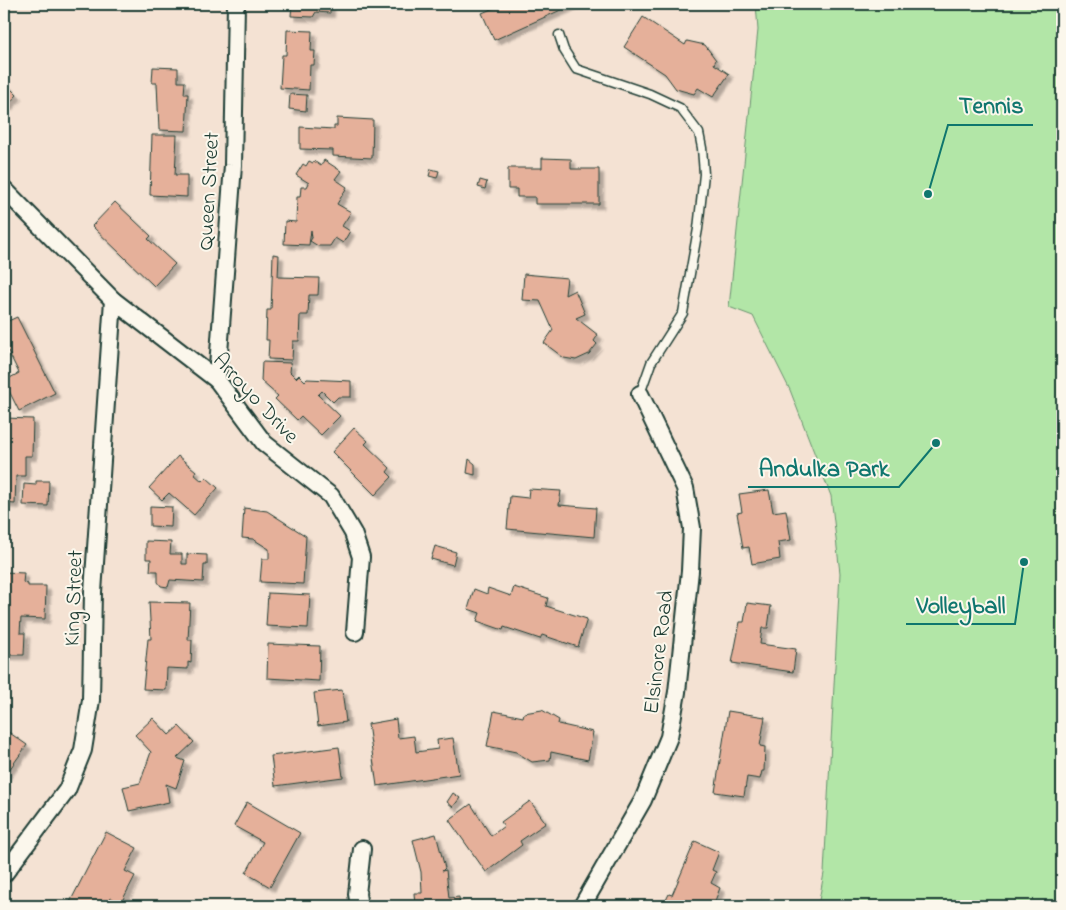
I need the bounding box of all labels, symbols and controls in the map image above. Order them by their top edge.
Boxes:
callout: Tennis [948,86,1033,125]
text: Tennis [959,90,1023,125]
street label: Queen Street [191,131,229,251]
street label: Arroyo Drive [203,346,306,453]
callout: Andulka Park [748,448,899,487]
text: Andulka Park [759,453,890,488]
street label: King Street [57,549,94,647]
callout: Volleyball [906,585,1015,624]
street label: Elsinore Road [637,589,683,716]
text: Volleyball [916,590,1005,626]

